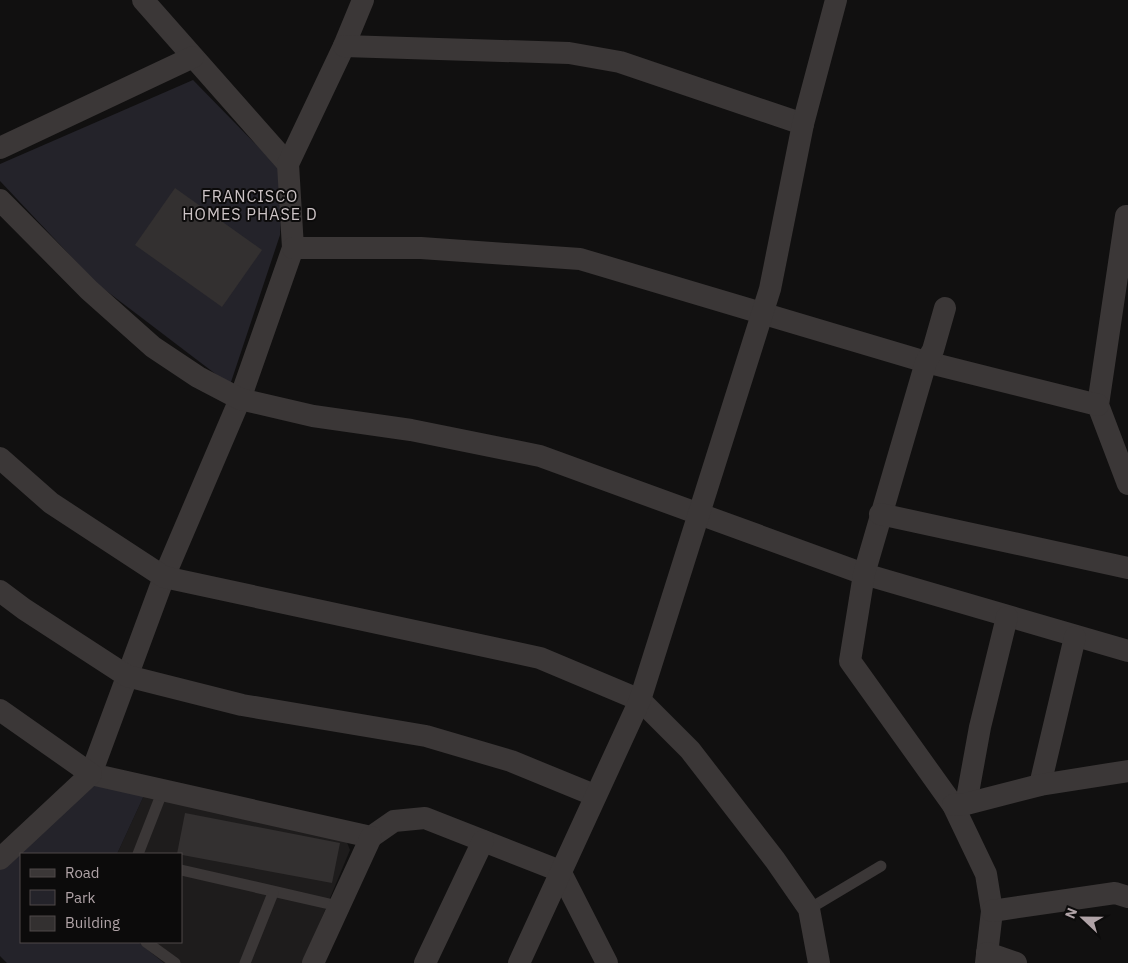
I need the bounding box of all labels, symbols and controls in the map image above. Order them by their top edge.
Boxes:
district label: FRANCISCO HOMES PHASE D [182,186,318,224]
legend [20,853,182,943]
text: Road [65,863,100,882]
text: Park [65,888,95,907]
north arrow [1058,893,1108,943]
text: N [1061,905,1081,921]
text: Building [65,913,120,932]

